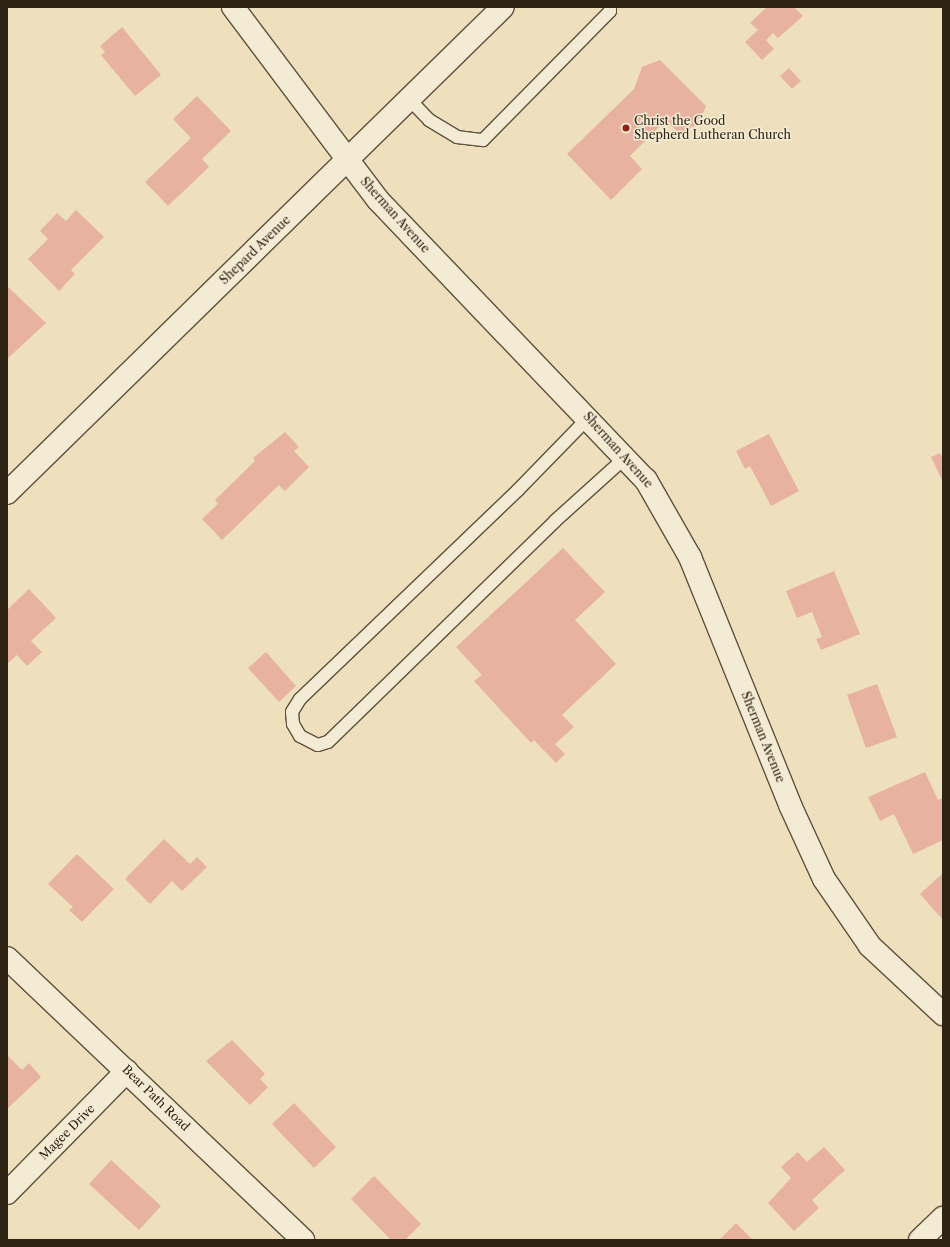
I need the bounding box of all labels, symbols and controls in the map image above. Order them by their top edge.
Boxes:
place label: Christ the Good Shepherd Lutheran Church [634,114,791,142]
marker: Christ the Good Shepherd Lutheran Church [621,123,631,133]
street label: Sherman Avenue [357,174,433,256]
street label: Shepard Avenue [216,212,294,288]
street label: Sherman Avenue [580,409,656,491]
street label: Sherman Avenue [738,689,788,785]
street label: Bear Path Road [119,1062,193,1134]
street label: Magee Drive [36,1101,98,1163]

